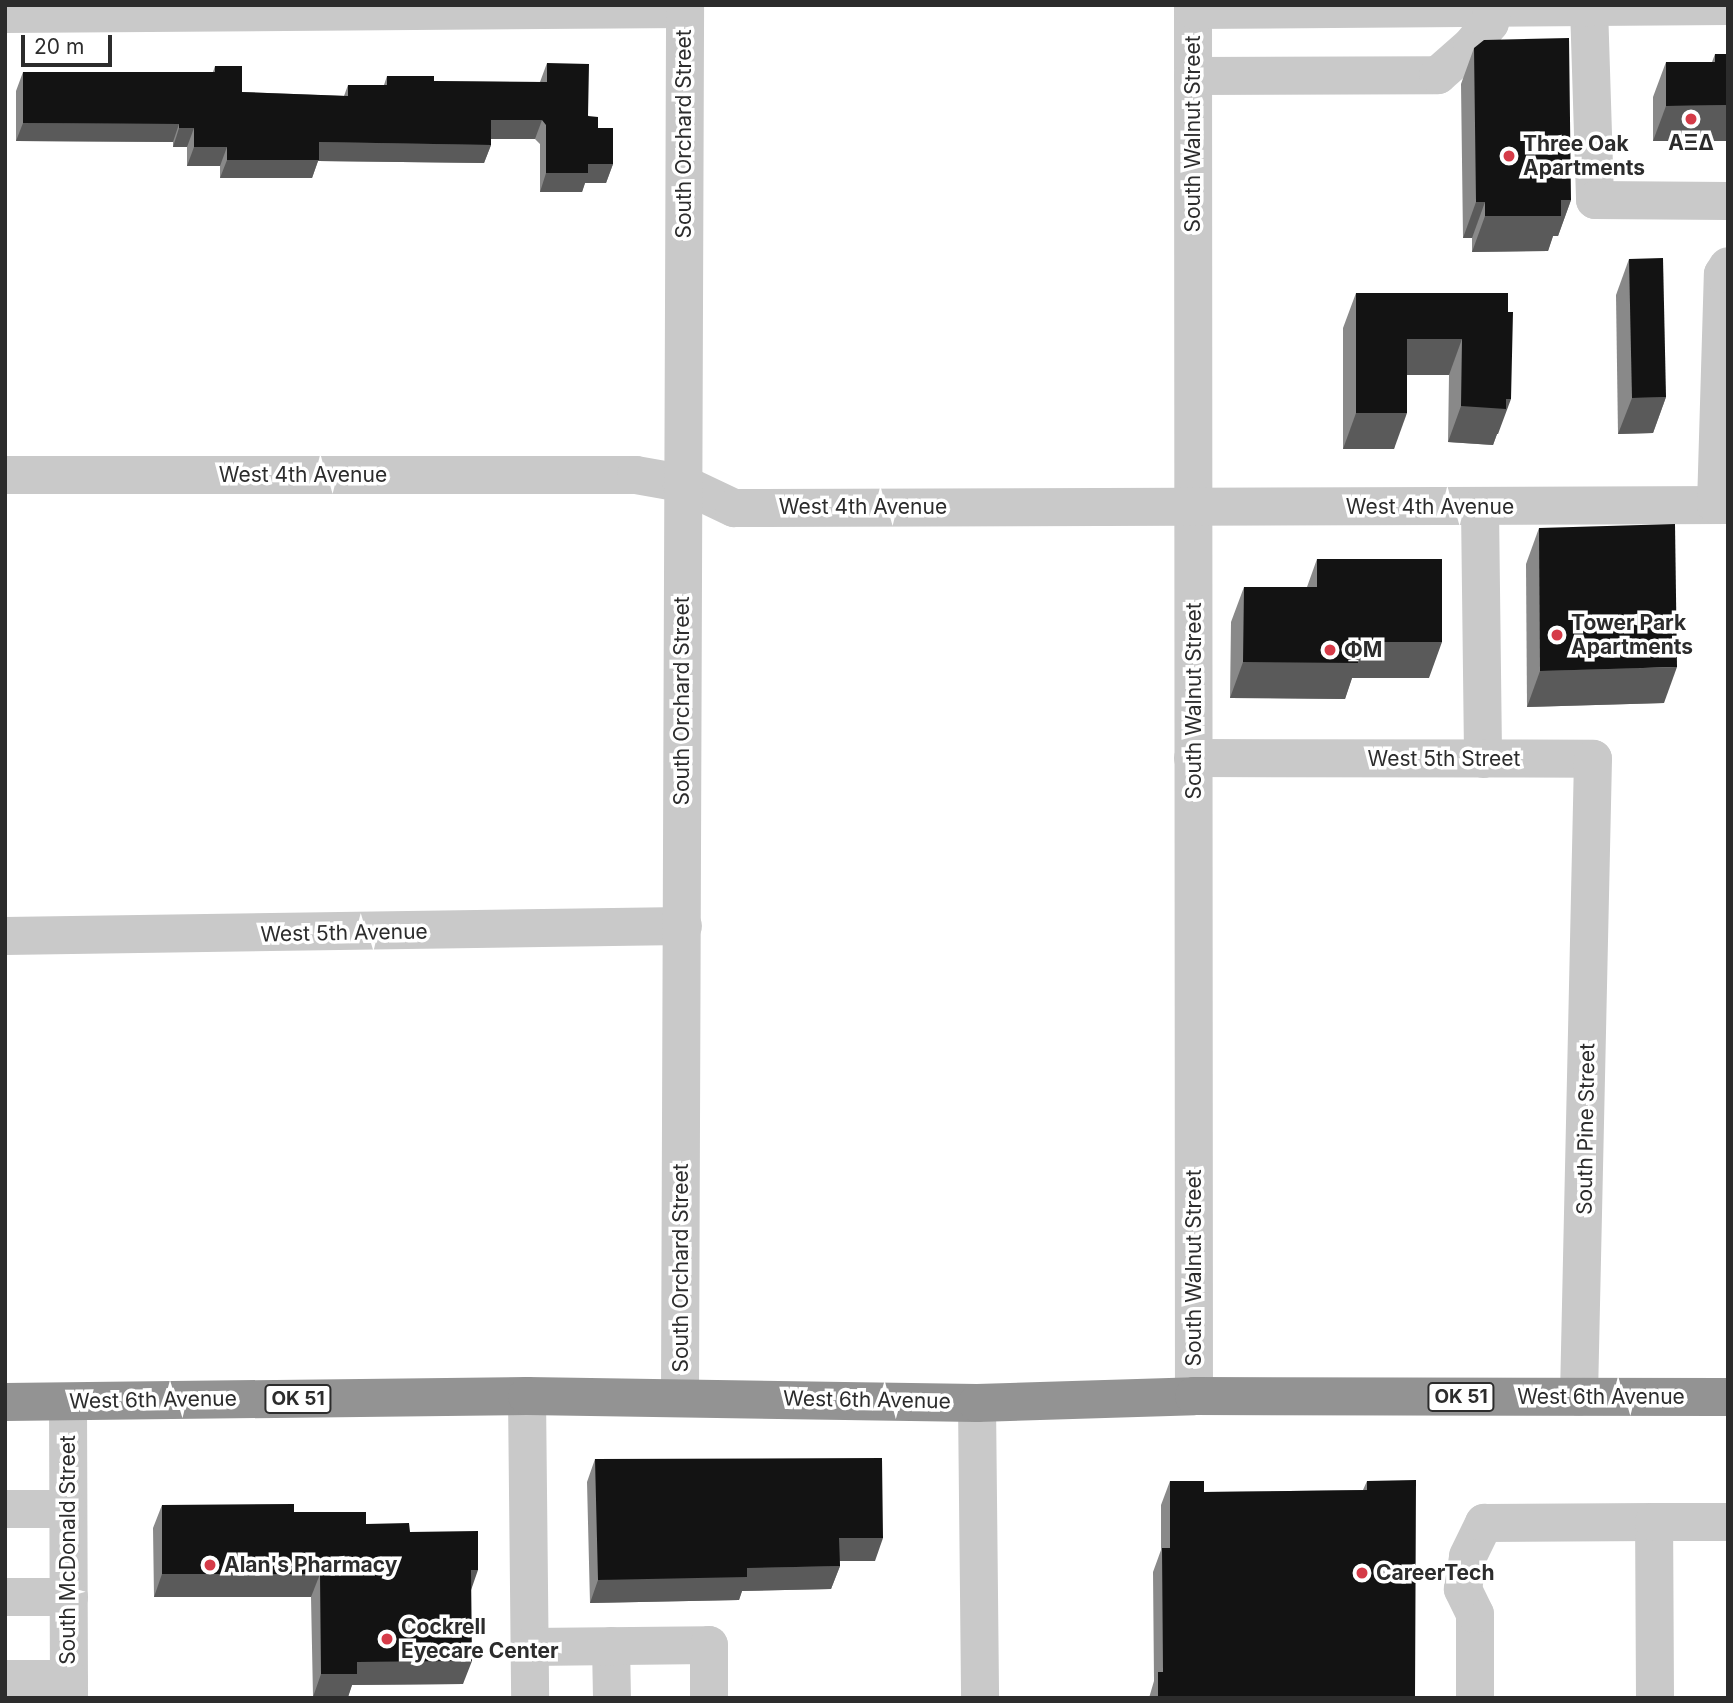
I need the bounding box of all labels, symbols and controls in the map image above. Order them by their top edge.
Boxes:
scale bar [24,21,116,65]
street label: South Orchard Street [671,29,697,239]
text: 20 m [34,34,84,59]
street label: South Walnut Street [1180,35,1206,233]
marker: ΑΞΔ [1683,111,1699,127]
place label: ΑΞΔ [1668,130,1714,156]
place label: Three Oak Apartments [1523,131,1645,181]
marker: Three Oak Apartments [1501,148,1517,164]
street label: West 4th Avenue [219,462,387,488]
street label: West 4th Avenue [779,494,947,520]
street label: West 4th Avenue [1346,494,1514,520]
street label: South Orchard Street [669,596,695,806]
street label: South Walnut Street [1181,602,1207,800]
place label: Tower Park Apartments [1571,610,1693,660]
marker: Tower Park Apartments [1549,627,1565,643]
place label: ΦΜ [1344,637,1382,663]
marker: ΦΜ [1322,642,1338,658]
street label: West 5th Street [1368,746,1520,772]
street label: West 5th Avenue [260,919,428,947]
street label: South Pine Street [1572,1043,1600,1215]
street label: South Orchard Street [668,1163,694,1373]
street label: South Walnut Street [1181,1169,1207,1367]
road number: OK 51 [1426,1382,1496,1413]
road number: OK 51 [263,1384,333,1414]
street label: West 6th Avenue [1517,1384,1685,1410]
street label: West 6th Avenue [69,1386,237,1414]
street label: West 6th Avenue [783,1386,951,1414]
street label: South McDonald Street [55,1435,81,1665]
place label: Alan's Pharmacy [224,1552,397,1578]
marker: Alan's Pharmacy [202,1557,218,1573]
place label: CareerTech [1376,1560,1494,1586]
marker: CareerTech [1354,1565,1370,1581]
place label: Cockrell Eyecare Center [401,1614,558,1664]
marker: Cockrell Eyecare Center [379,1631,395,1647]

